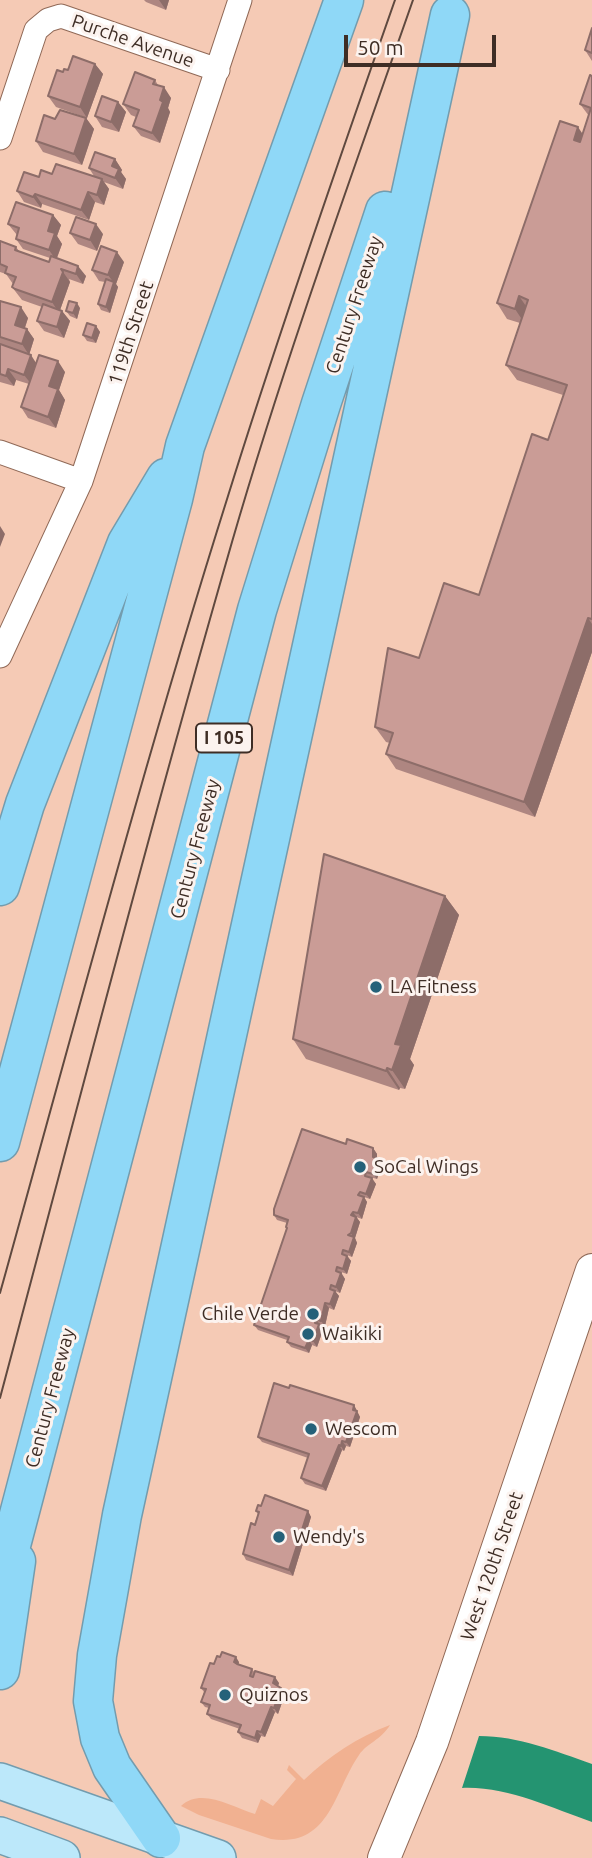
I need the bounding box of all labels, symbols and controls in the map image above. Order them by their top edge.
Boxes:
street label: Purche Avenue [69,9,197,73]
scale bar [347,21,499,65]
text: 50 m [357,35,404,59]
street label: Century Freeway [321,233,387,377]
street label: 119th Street [103,278,159,388]
road number: I 105 [196,724,252,752]
street label: Century Freeway [165,777,225,921]
place label: LA Fitness [390,976,477,998]
marker: LA Fitness [368,979,384,995]
place label: SoCal Wings [374,1156,478,1178]
marker: SoCal Wings [352,1159,368,1175]
place label: Chile Verde [201,1303,299,1325]
marker: Chile Verde [305,1306,321,1322]
place label: Waikiki [322,1323,382,1345]
street label: Century Freeway [20,1326,80,1470]
marker: Waikiki [300,1326,316,1342]
place label: Wescom [325,1418,397,1440]
marker: Wescom [303,1421,319,1437]
street label: West 120th Street [456,1489,528,1643]
place label: Wendy's [293,1526,365,1548]
marker: Wendy's [271,1529,287,1545]
place label: Quiznos [239,1684,308,1706]
marker: Quiznos [217,1687,233,1703]

